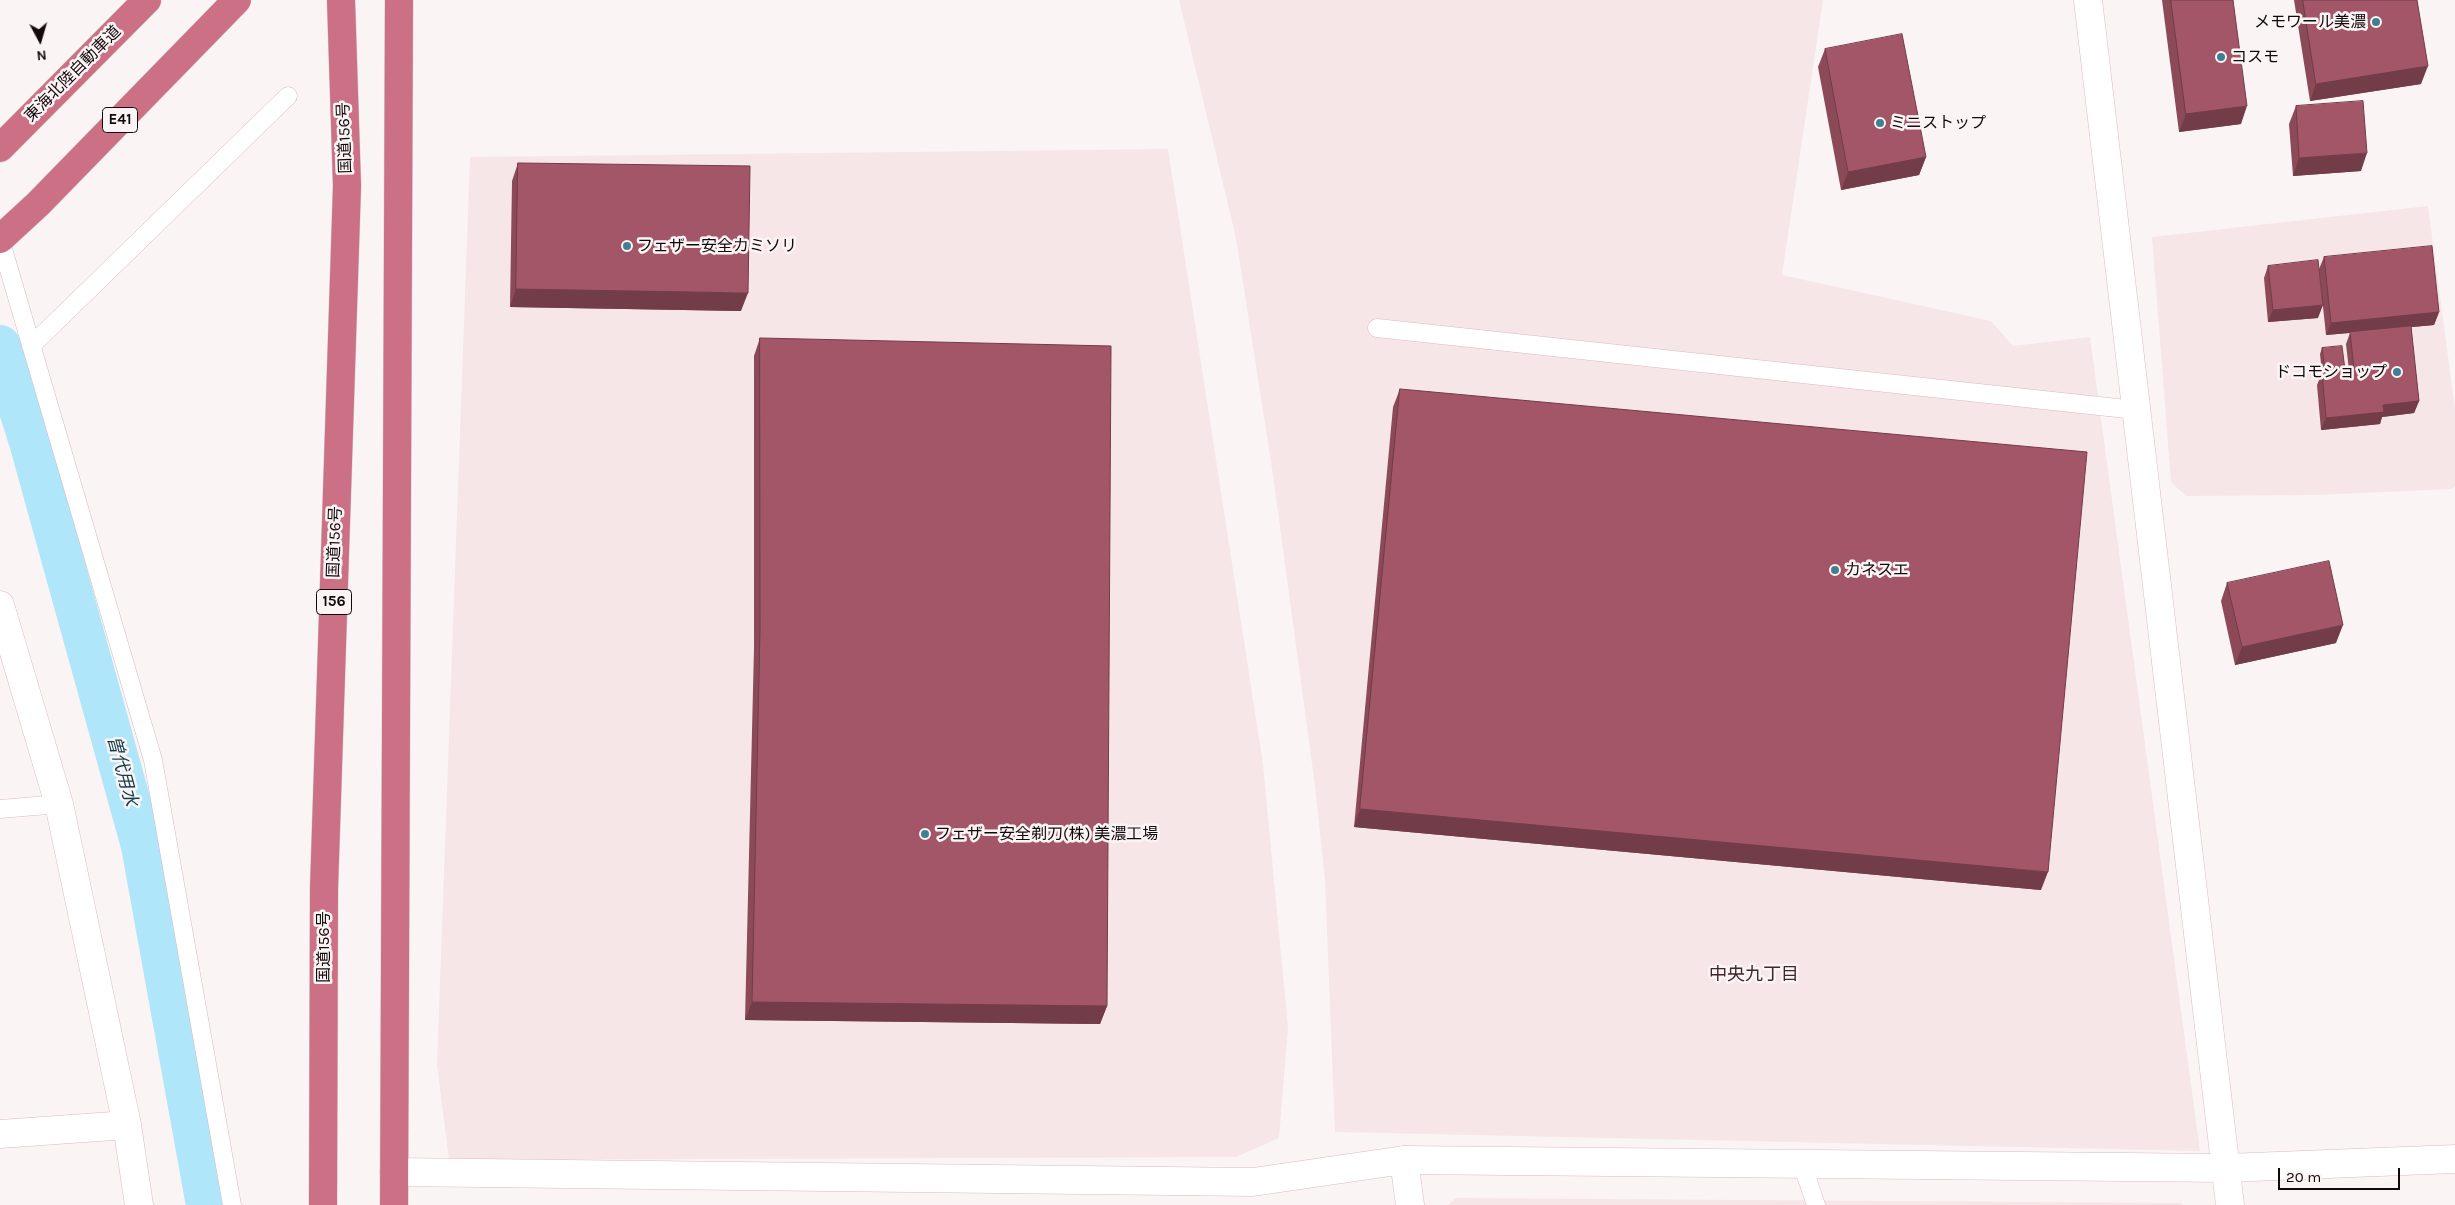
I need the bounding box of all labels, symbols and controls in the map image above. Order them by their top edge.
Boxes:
place label: メモワール美濃 [2254,12,2366,32]
north arrow [15,15,65,65]
marker: メモワール美濃 [2370,16,2382,28]
street label: 東海北陸自動車道 [21,22,125,126]
text: N [36,46,48,64]
place label: コスモ [2231,47,2279,67]
marker: コスモ [2215,51,2227,63]
street label: 国道156号 [334,102,356,174]
road number: E41 [102,108,138,132]
place label: ミニストップ [1890,113,1986,133]
marker: ミニストップ [1874,117,1886,129]
place label: フェザー安全カミソリ [637,236,797,256]
marker: フェザー安全カミソリ [621,240,633,252]
place label: ドコモショップ [2275,362,2387,382]
marker: ドコモショップ [2391,366,2403,378]
street label: 国道156号 [324,506,346,578]
place label: カネスエ [1845,560,1909,580]
marker: カネスエ [1829,564,1841,576]
road number: 156 [316,590,352,614]
water label: 曽代用水 [102,733,142,809]
place label: フェザー安全剃刀(株) 美濃工場 [935,824,1158,844]
marker: フェザー安全剃刀(株) 美濃工場 [919,828,931,840]
street label: 国道156号 [314,911,334,983]
district label: 中央九丁目 [1709,964,1799,986]
scale bar [2280,1158,2402,1190]
text: 20 m [2286,1168,2321,1186]

